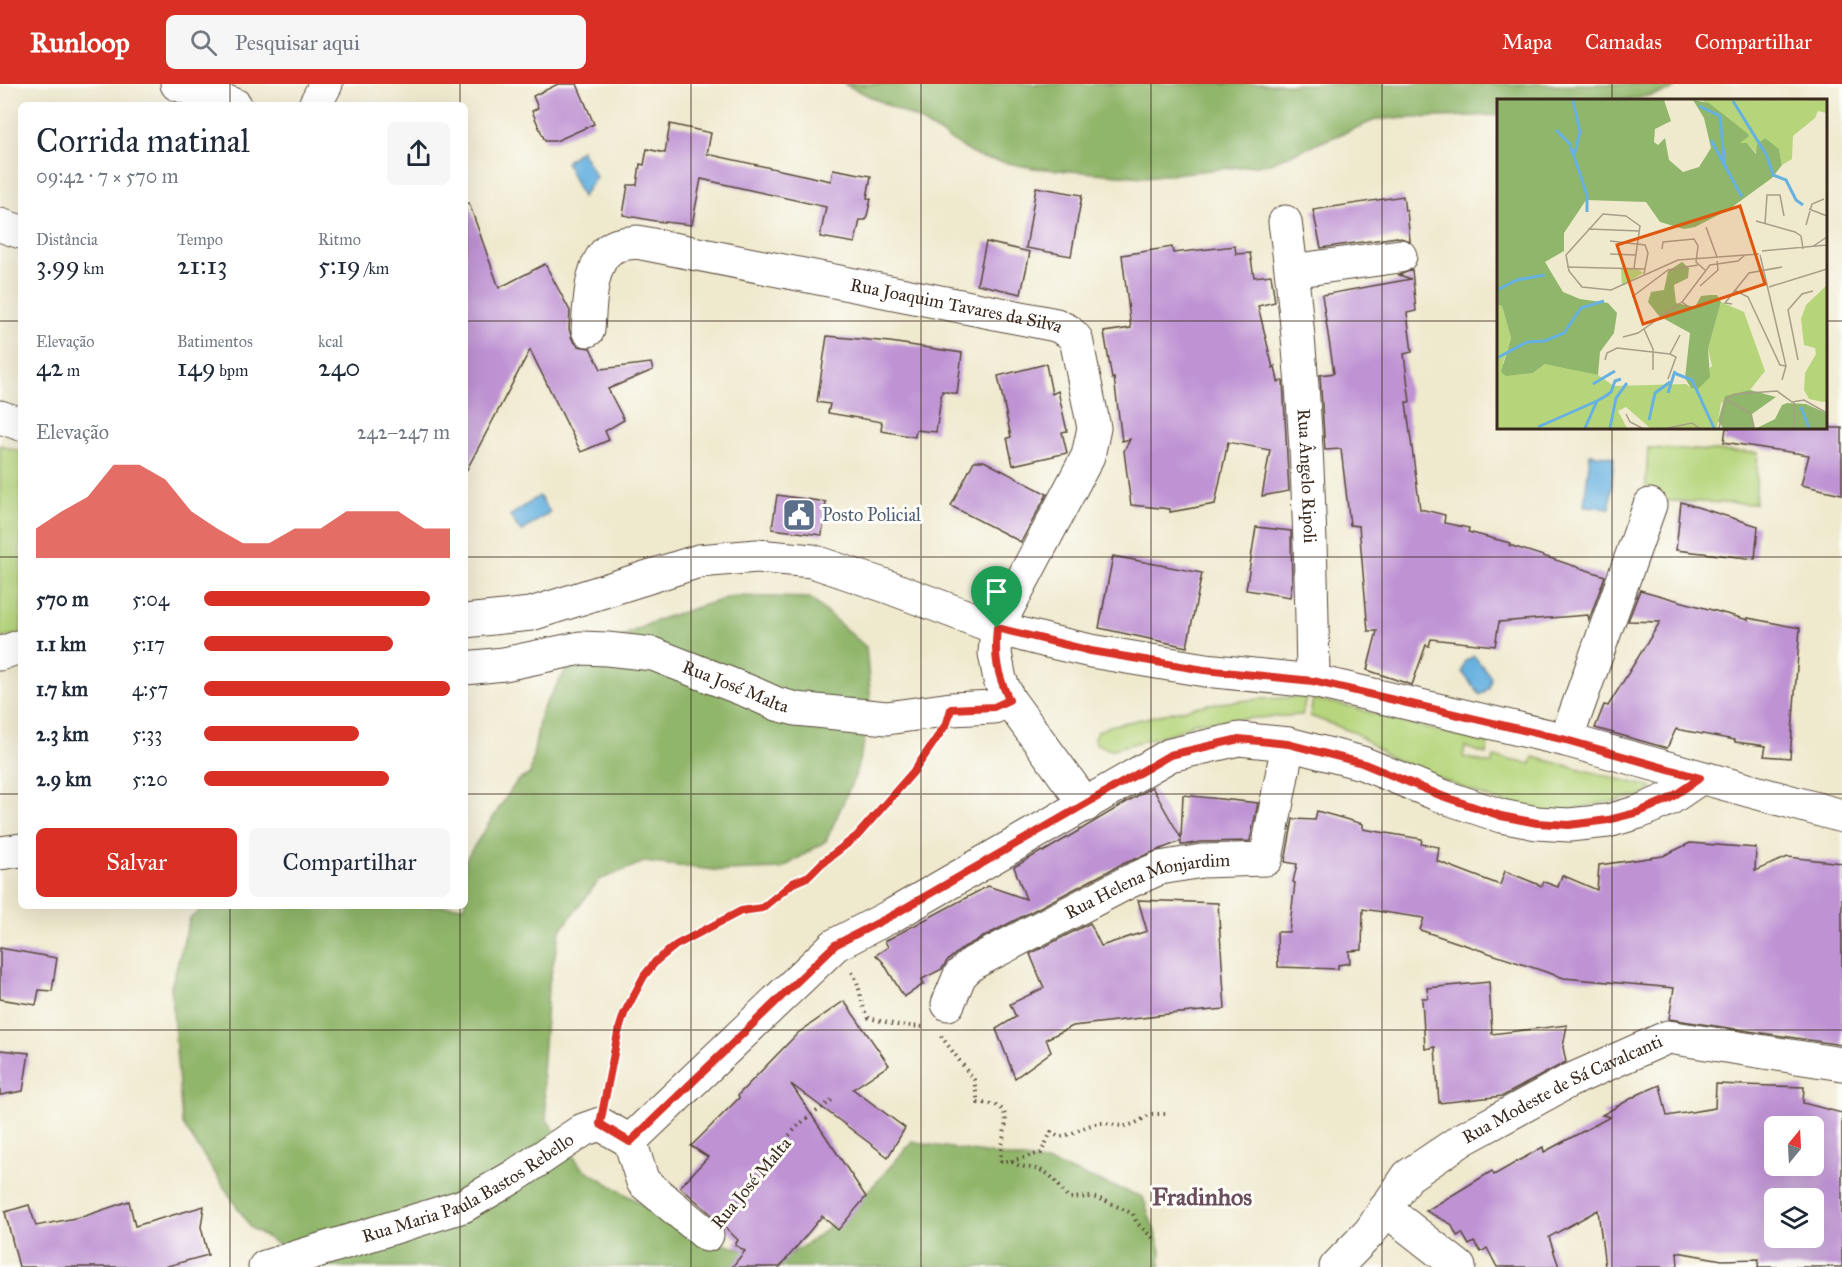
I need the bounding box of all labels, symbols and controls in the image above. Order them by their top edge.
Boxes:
search box [166,15,586,69]
text: Runloop [30,25,130,60]
icon: search [187,26,220,59]
text: Pesquisar aqui [235,29,360,56]
text: Mapa [1502,29,1552,55]
text: Camadas [1585,29,1662,55]
text: Compartilhar [1695,29,1812,55]
inset map [1497,99,1827,429]
text: Corrida matinal [36,121,250,161]
button: share [387,122,450,185]
text: 09:42 · 7 × 570 m [36,164,179,188]
text: Distância [36,230,98,249]
text: Tempo [177,230,223,249]
text: Ritmo [318,230,361,249]
text: 3.99 [36,249,80,281]
text: 21:13 [177,249,227,281]
text: 5:19 [318,249,361,281]
text: km [80,259,104,278]
text: /km [361,259,389,278]
street label: Rua Joaquim Tavares da Silva [848,273,1067,338]
text: Elevação [36,332,94,351]
text: Batimentos [177,332,253,351]
text: kcal [318,332,343,351]
text: 42 [36,351,63,383]
text: 149 [177,351,216,383]
text: 240 [318,351,360,383]
text: m [63,361,80,380]
text: bpm [216,361,248,380]
street label: Rua Ângelo Ripoli [1293,408,1321,544]
text: Elevação [36,420,109,444]
text: 242–247 m [357,420,450,444]
public building icon: Posto Policial [781,497,817,533]
place label: Posto Policial [822,504,921,526]
pin [971,566,1022,628]
icon: arrive [980,575,1013,608]
text: 570 m [36,587,89,611]
text: 5:04 [132,587,169,611]
text: 1.1 km [36,632,86,656]
text: 5:17 [132,632,165,656]
street label: Rua José Malta [679,656,791,718]
text: 1.7 km [36,677,88,701]
text: 4:57 [132,677,168,701]
text: 2.3 km [36,722,89,746]
text: 5:33 [132,722,162,746]
text: 2.9 km [36,767,92,791]
text: 5:20 [132,767,168,791]
button: Salvar [36,828,237,897]
button: Compartilhar [249,828,450,897]
street label: Rua Helena Monjardim [1061,849,1230,924]
street label: Rua Modeste de Sá Cavalcanti [1458,1030,1666,1148]
north arrow [1764,1116,1824,1176]
map controls [1764,1116,1824,1248]
street label: Rua Maria Paula Bastos Rebello [359,1128,578,1247]
street label: Rua José Malta [706,1133,797,1234]
district label: Fradinhos [1152,1182,1252,1212]
button: layers [1764,1188,1824,1248]

